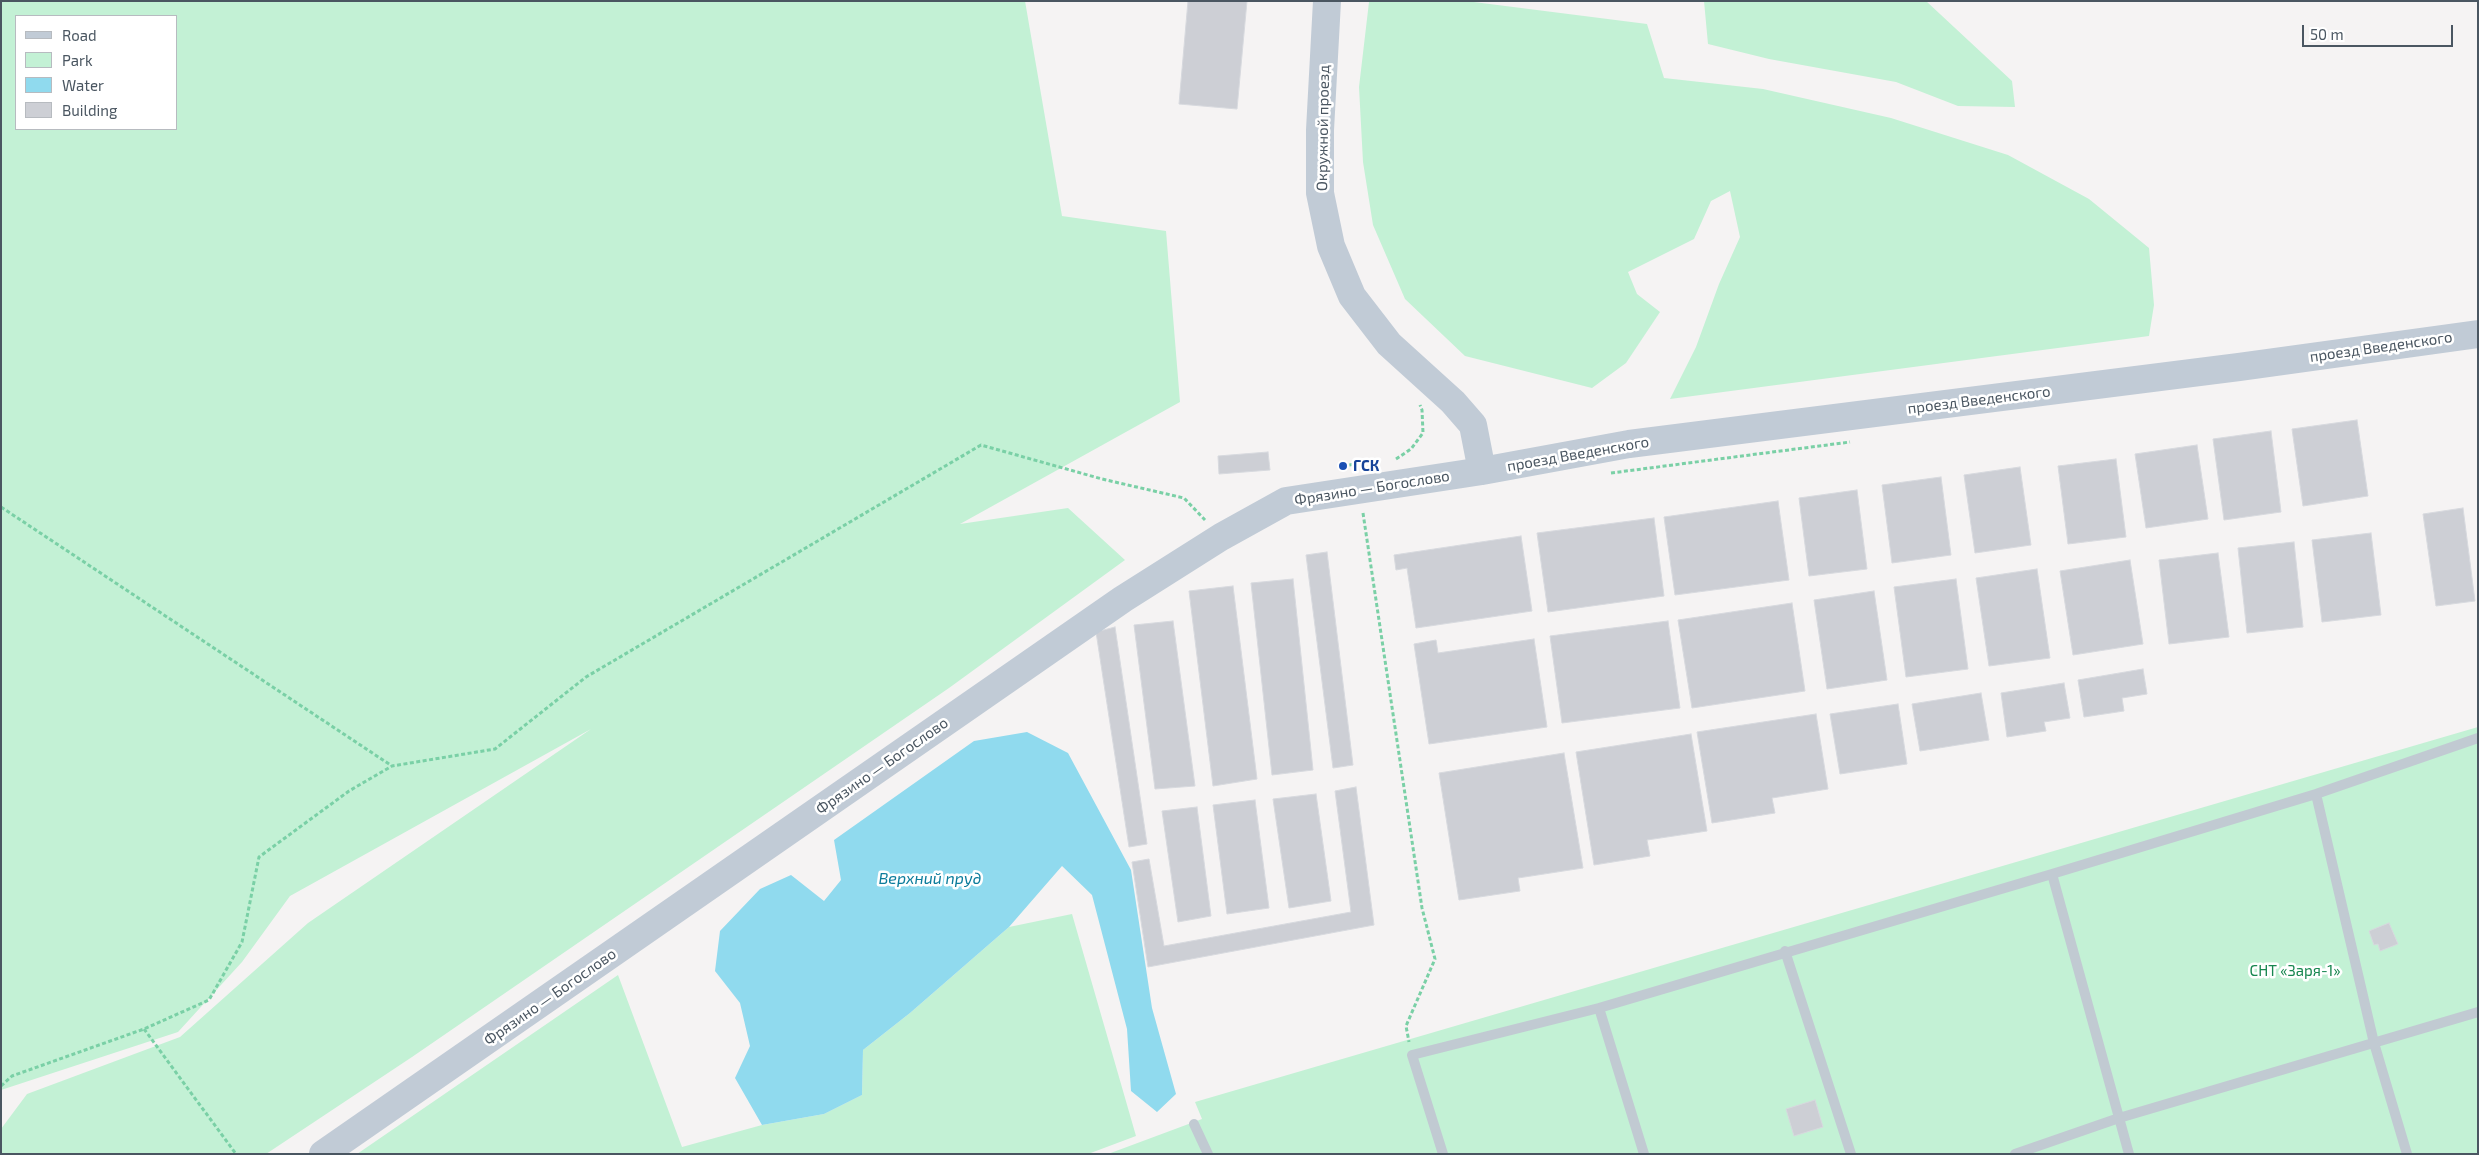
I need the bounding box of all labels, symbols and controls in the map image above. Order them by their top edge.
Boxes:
legend [15,15,178,130]
scale bar [2304,15,2455,47]
text: 50 m [2310,25,2344,43]
text: Road [62,26,97,44]
text: Park [62,51,93,69]
street label: Окружной проезд [1313,65,1333,191]
text: Water [62,76,104,94]
text: Building [62,101,117,119]
street label: проезд Введенского [2308,328,2454,366]
street label: проезд Введенского [1906,382,2052,418]
street label: проезд Введенского [1506,433,1650,475]
place label: ГСК [1353,457,1379,475]
marker: ГСК [1337,460,1349,472]
street label: Фрязино — Богослово [1293,467,1451,509]
street label: Фрязино — Богослово [813,714,951,818]
water label: Верхний пруд [878,869,982,889]
street label: Фрязино — Богослово [481,945,619,1049]
park label: СНТ «Заря-1» [2250,962,2340,980]

